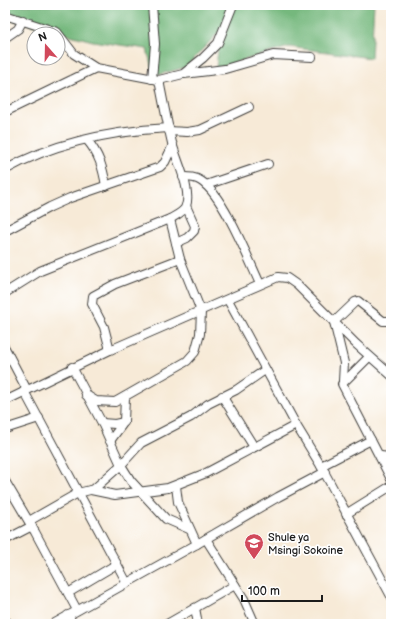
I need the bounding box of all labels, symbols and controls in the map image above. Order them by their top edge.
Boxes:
north arrow [26,26,66,66]
text: N [37,30,49,45]
place label: Shule ya Msingi Sokoine [268,531,344,557]
school or university icon: Shule ya Msingi Sokoine [243,532,265,560]
scale bar [242,577,322,603]
text: 100 m [248,584,280,599]

